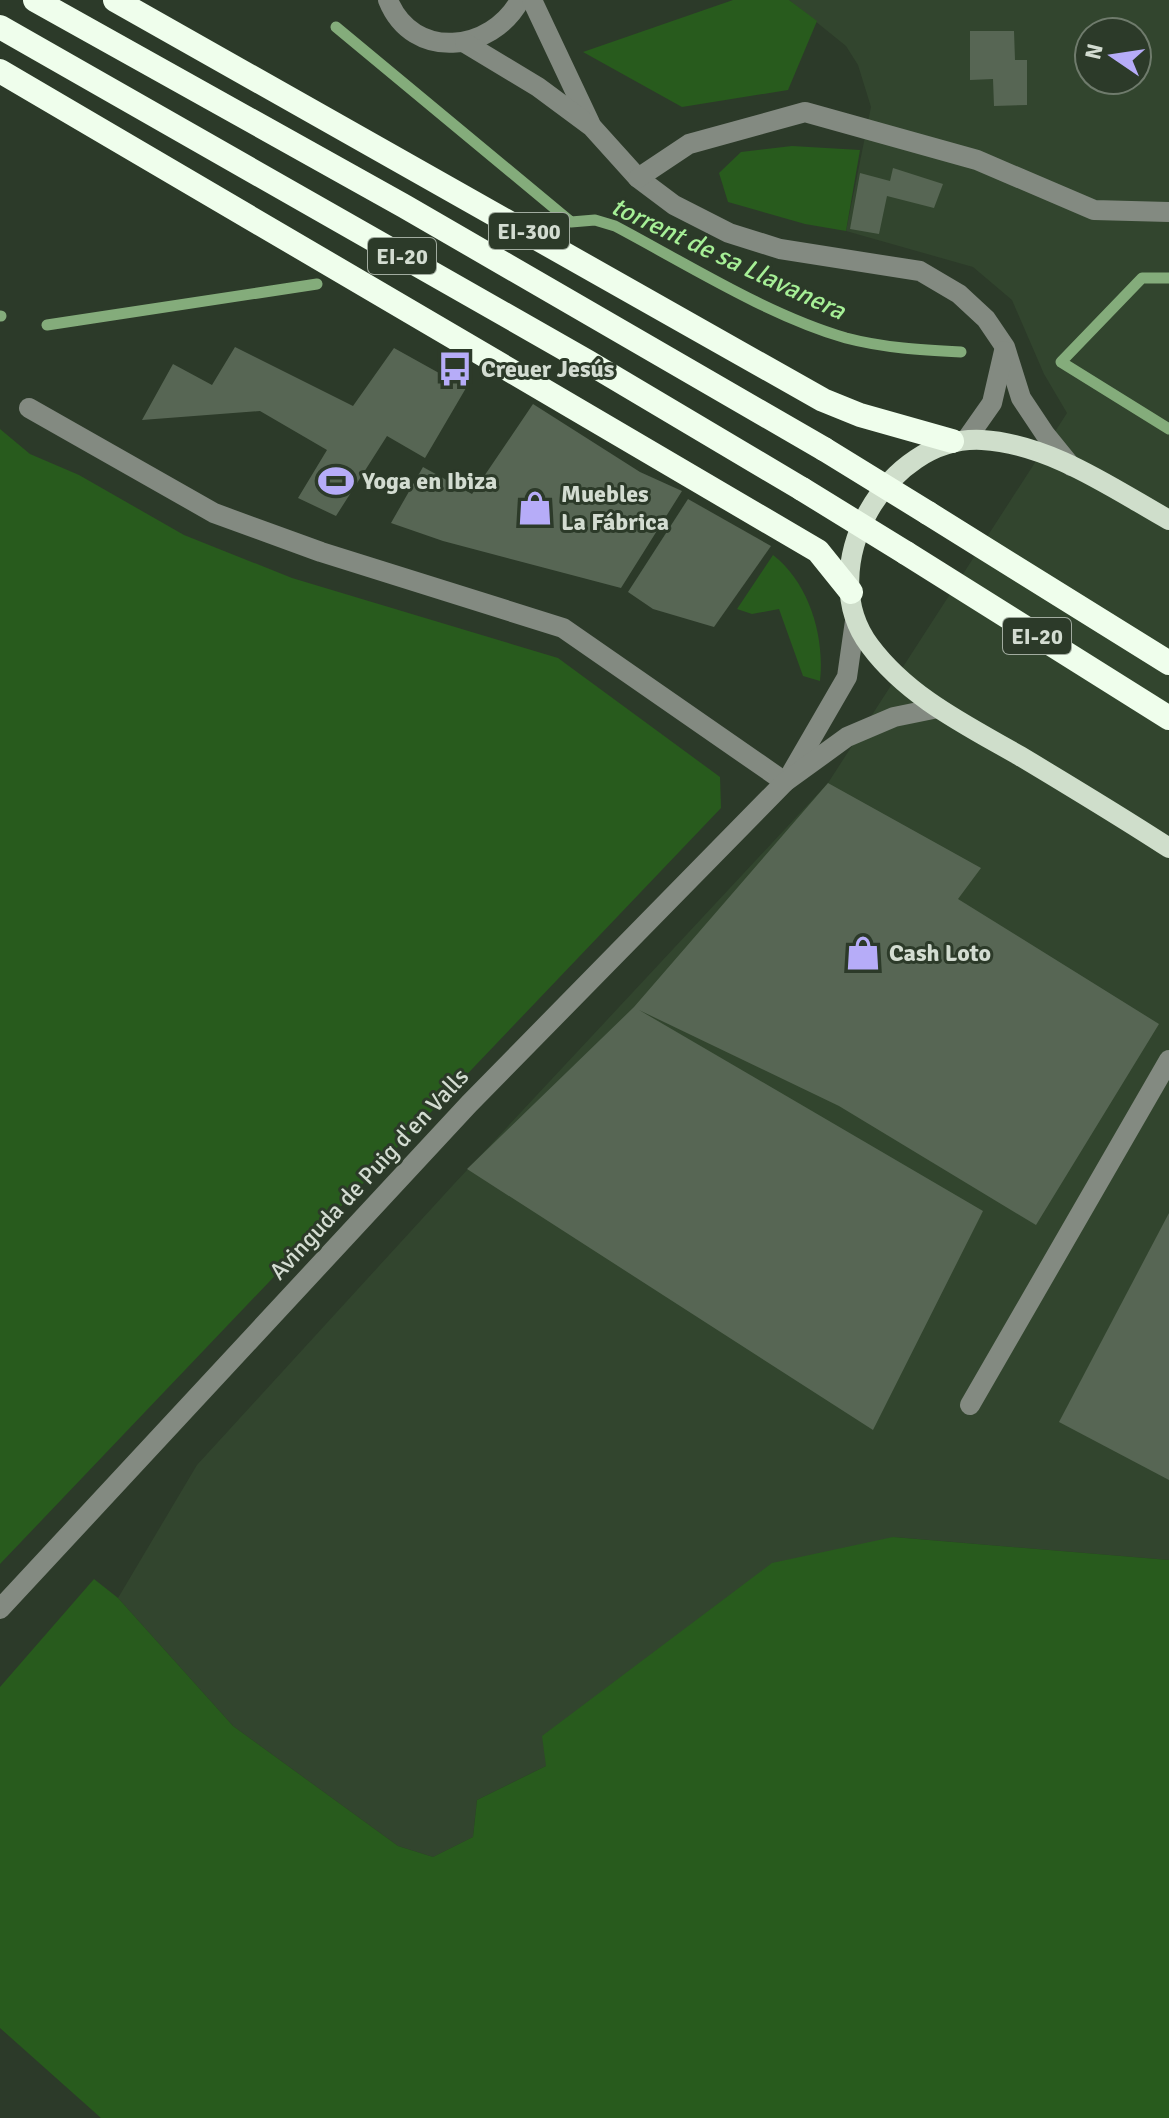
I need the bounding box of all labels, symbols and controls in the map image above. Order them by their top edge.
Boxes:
north arrow [1073,16,1153,96]
text: N [1079,41,1109,62]
water label: torrent de sa Llavanera [606,191,851,328]
road number: EI-300 [489,213,569,249]
road number: EI-20 [368,238,436,274]
bus stop icon: Creuer Jesús [436,350,474,388]
place label: Creuer Jesús [481,354,615,384]
sports icon: Yoga en Ibiza [317,462,355,500]
place label: Yoga en Ibiza [361,466,497,496]
place label: Muebles La Fábrica [561,479,669,537]
shop icon: Muebles La Fábrica [516,489,554,527]
road number: EI-20 [1003,618,1071,654]
shop icon: Cash Loto [844,934,882,972]
place label: Cash Loto [889,938,991,968]
street label: Avinguda de Puig d'en Valls [263,1062,475,1286]

